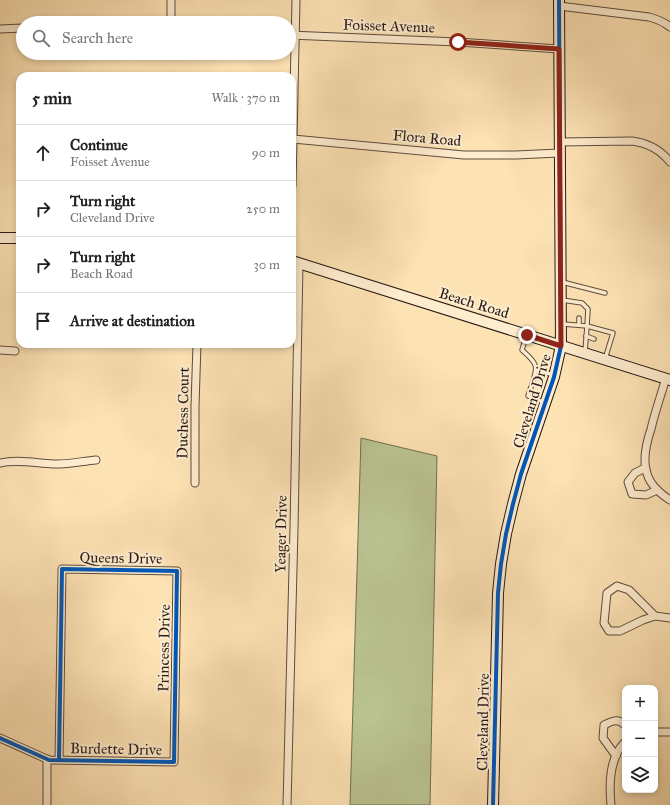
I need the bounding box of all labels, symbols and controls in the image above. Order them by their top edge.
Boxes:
street label: Foisset Avenue [343,15,435,37]
search box [16,16,296,60]
icon: search [30,27,52,49]
text: Search here [62,29,133,47]
route start [449,33,467,51]
text: 5 min [32,88,72,109]
text: Walk · 370 m [211,90,280,106]
street label: Flora Road [392,126,462,150]
text: Continue [70,136,128,154]
icon: ahead [32,142,54,164]
text: 90 m [252,145,280,161]
text: Foisset Avenue [70,154,150,170]
text: Turn right [70,192,135,210]
icon: right [32,198,54,220]
text: 250 m [246,201,280,217]
text: Cleveland Drive [70,210,155,226]
text: Turn right [70,248,135,266]
icon: right [32,254,54,276]
text: 30 m [254,257,280,273]
text: Beach Road [70,266,133,282]
street label: Beach Road [437,284,512,322]
icon: arrive [32,310,54,332]
text: Arrive at destination [70,312,195,330]
route end [518,326,536,344]
street label: Cleveland Drive [509,352,555,450]
street label: Duchess Court [173,366,193,459]
street label: Yeager Drive [271,495,291,573]
street label: Queens Drive [80,548,162,568]
street label: Princess Drive [154,604,174,692]
street label: Cleveland Drive [473,673,493,771]
map controls [622,685,658,793]
button: + [622,685,658,721]
button: − [622,721,658,757]
street label: Burdette Drive [70,739,162,759]
button: layers [622,757,658,793]

